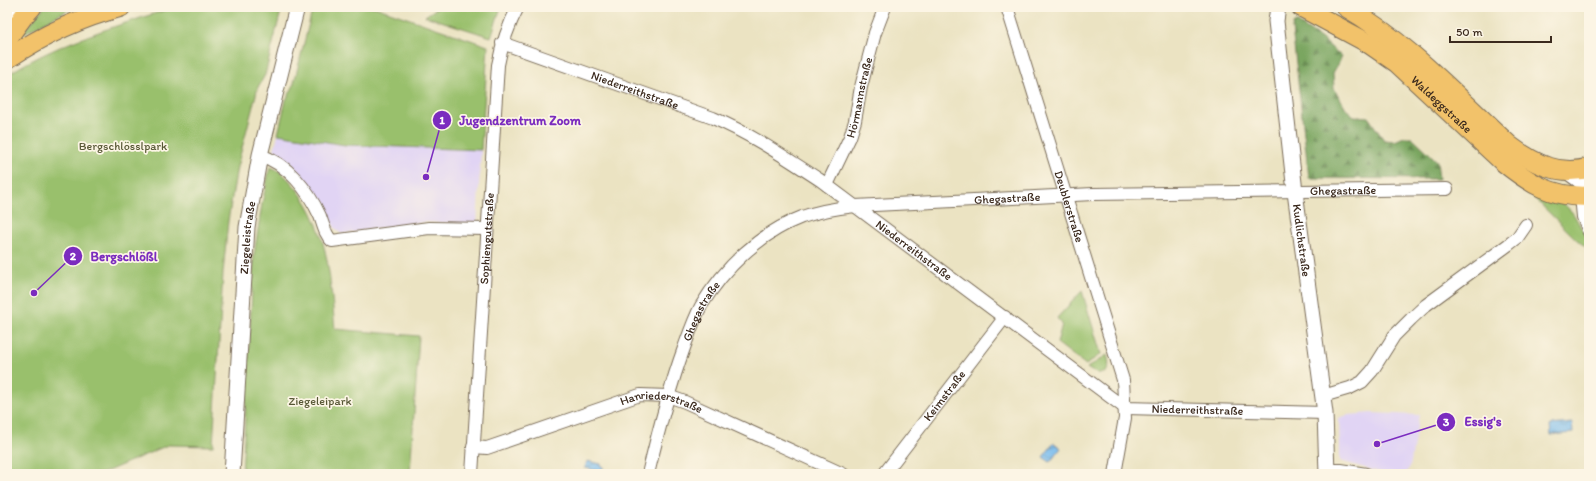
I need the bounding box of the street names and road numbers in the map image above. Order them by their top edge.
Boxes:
street label: Hörmannstraße [843,55,876,140]
street label: Niederreithstraße [589,68,681,112]
street label: Waldeggstraße [1408,73,1475,136]
street label: Deublerstraße [1051,169,1087,244]
street label: Ghegastraße [1310,183,1377,198]
street label: Ghegastraße [974,190,1041,207]
street label: Sophiengutstraße [477,192,497,285]
street label: Ziegeleistraße [237,200,259,275]
street label: Kudlichstraße [1290,203,1313,278]
street label: Niederreithstraße [873,217,955,283]
street label: Ghegastraße [680,278,723,343]
street label: Keimstraße [920,367,969,424]
street label: Hanriederstraße [618,388,705,416]
street label: Niederreithstraße [1151,402,1244,418]

